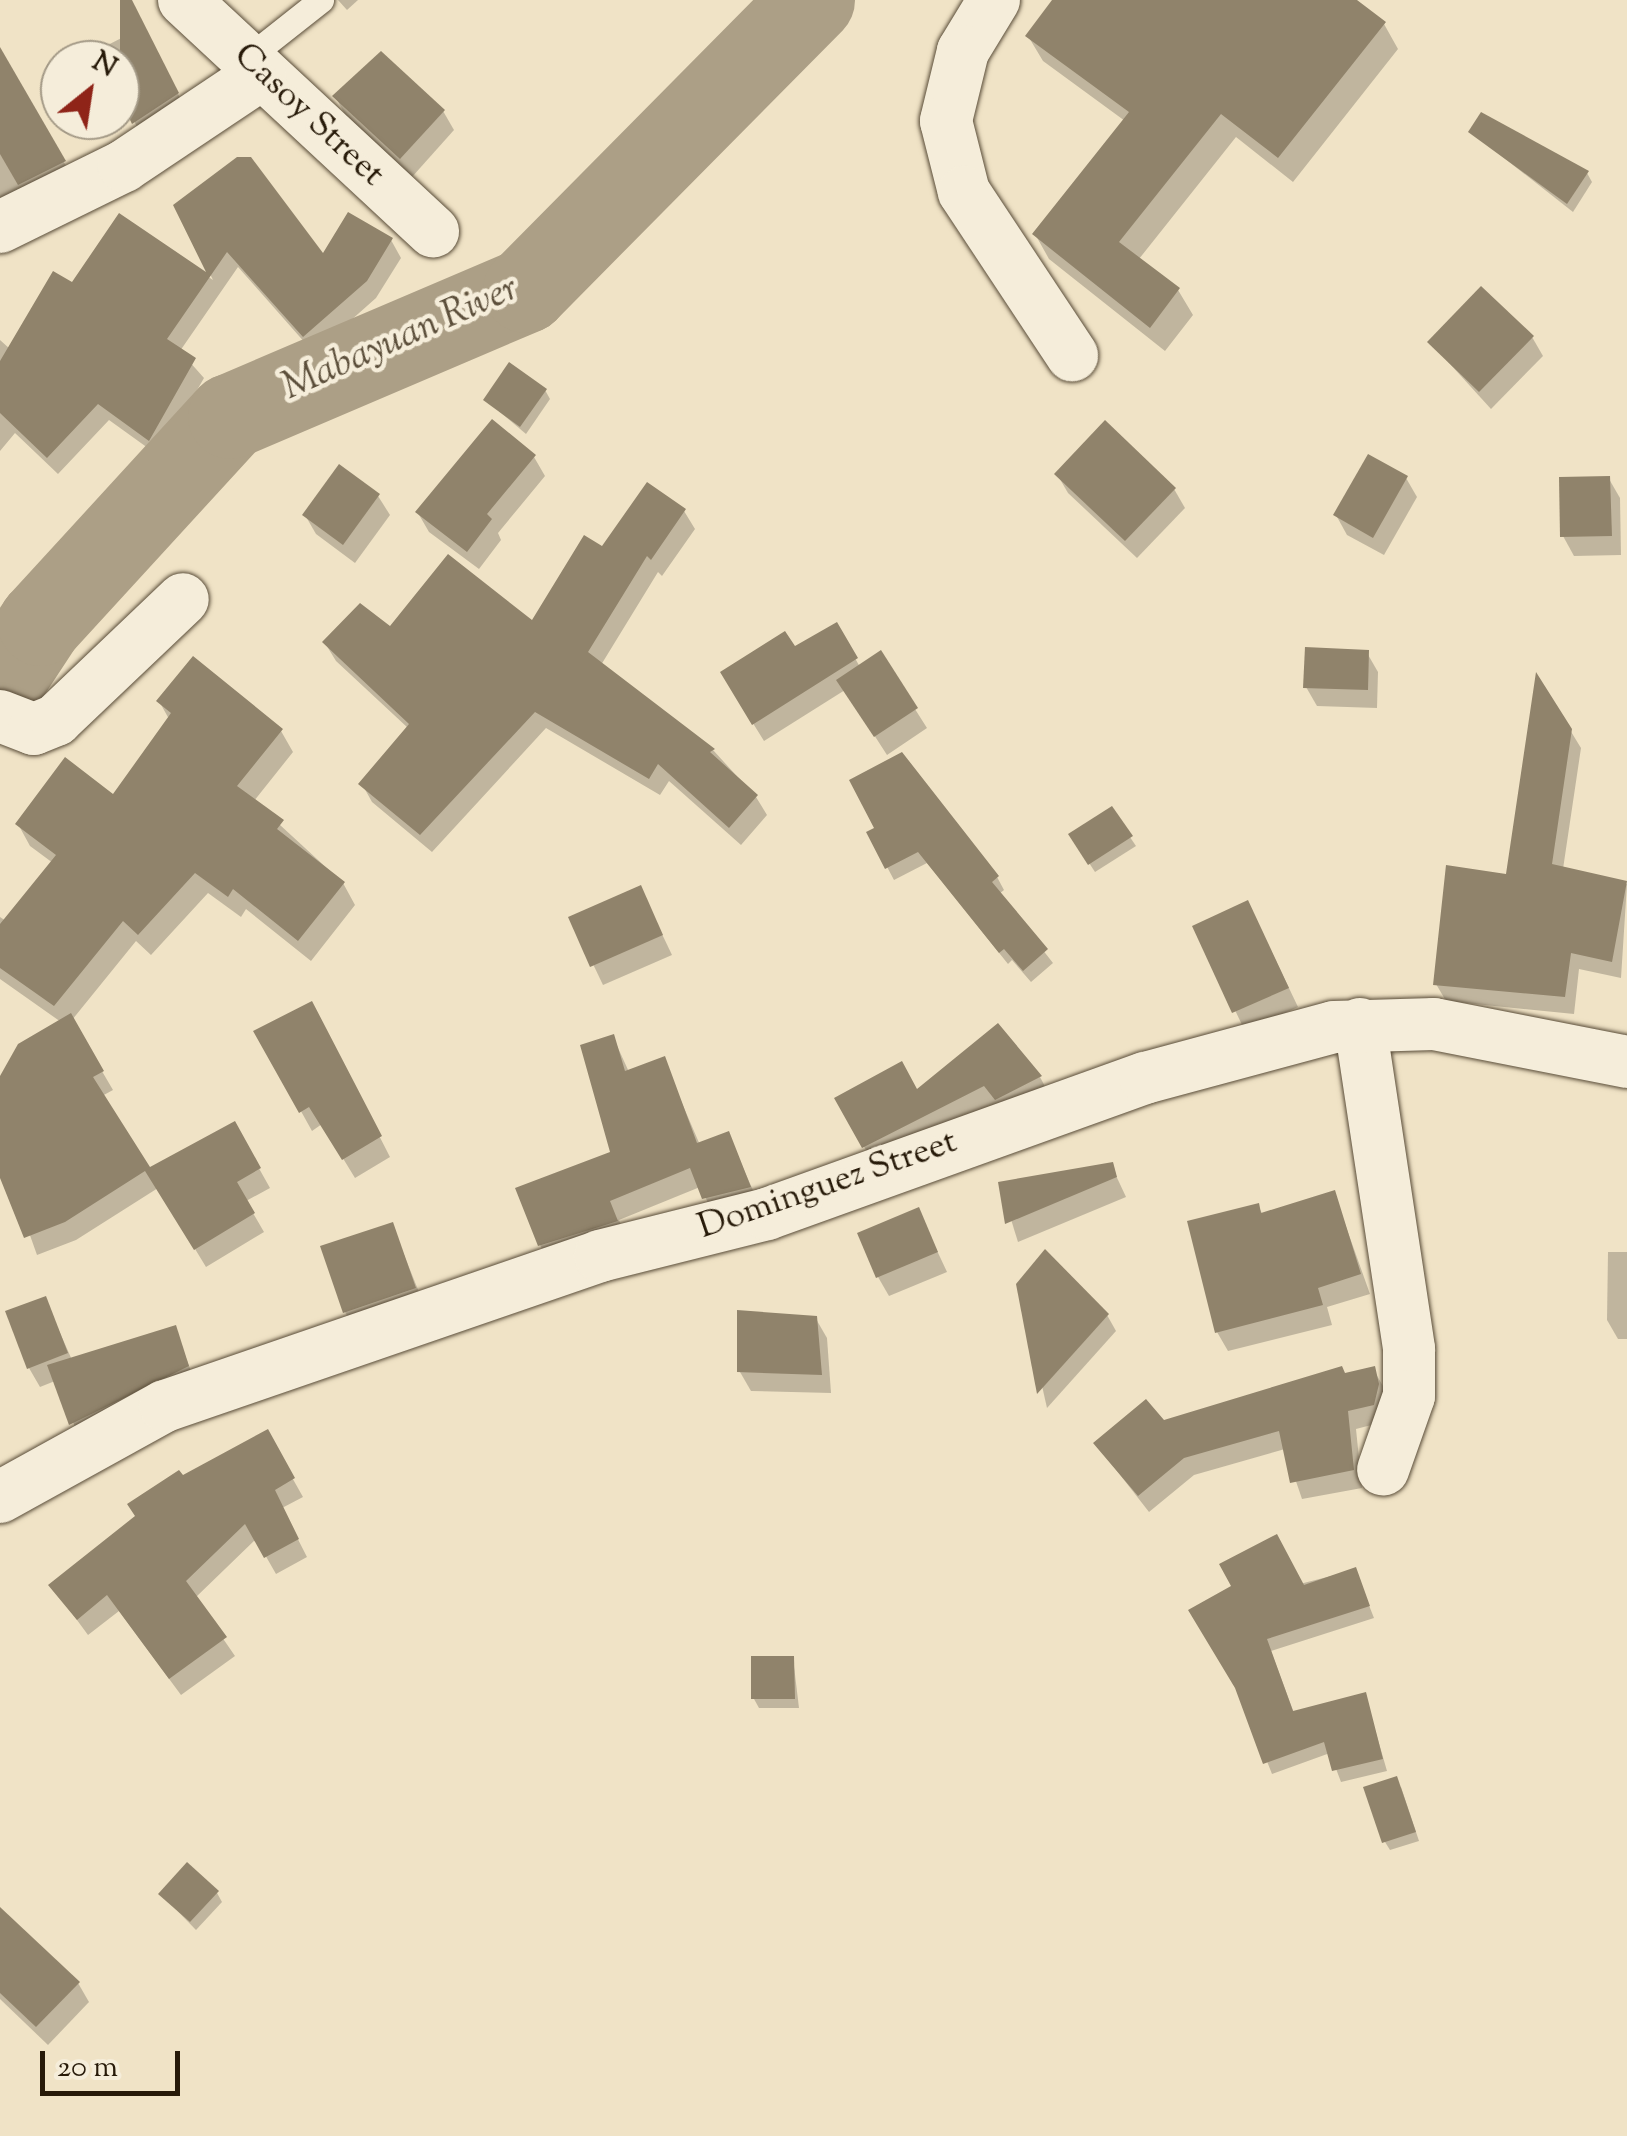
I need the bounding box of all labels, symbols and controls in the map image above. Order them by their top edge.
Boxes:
street label: Casoy Street [224,36,392,196]
north arrow [40,40,140,140]
text: N [84,43,124,89]
water label: Mabayuan River [276,268,526,412]
street label: Dominguez Street [693,1122,963,1250]
scale bar [45,2031,185,2093]
text: 20 m [57,2047,118,2090]

